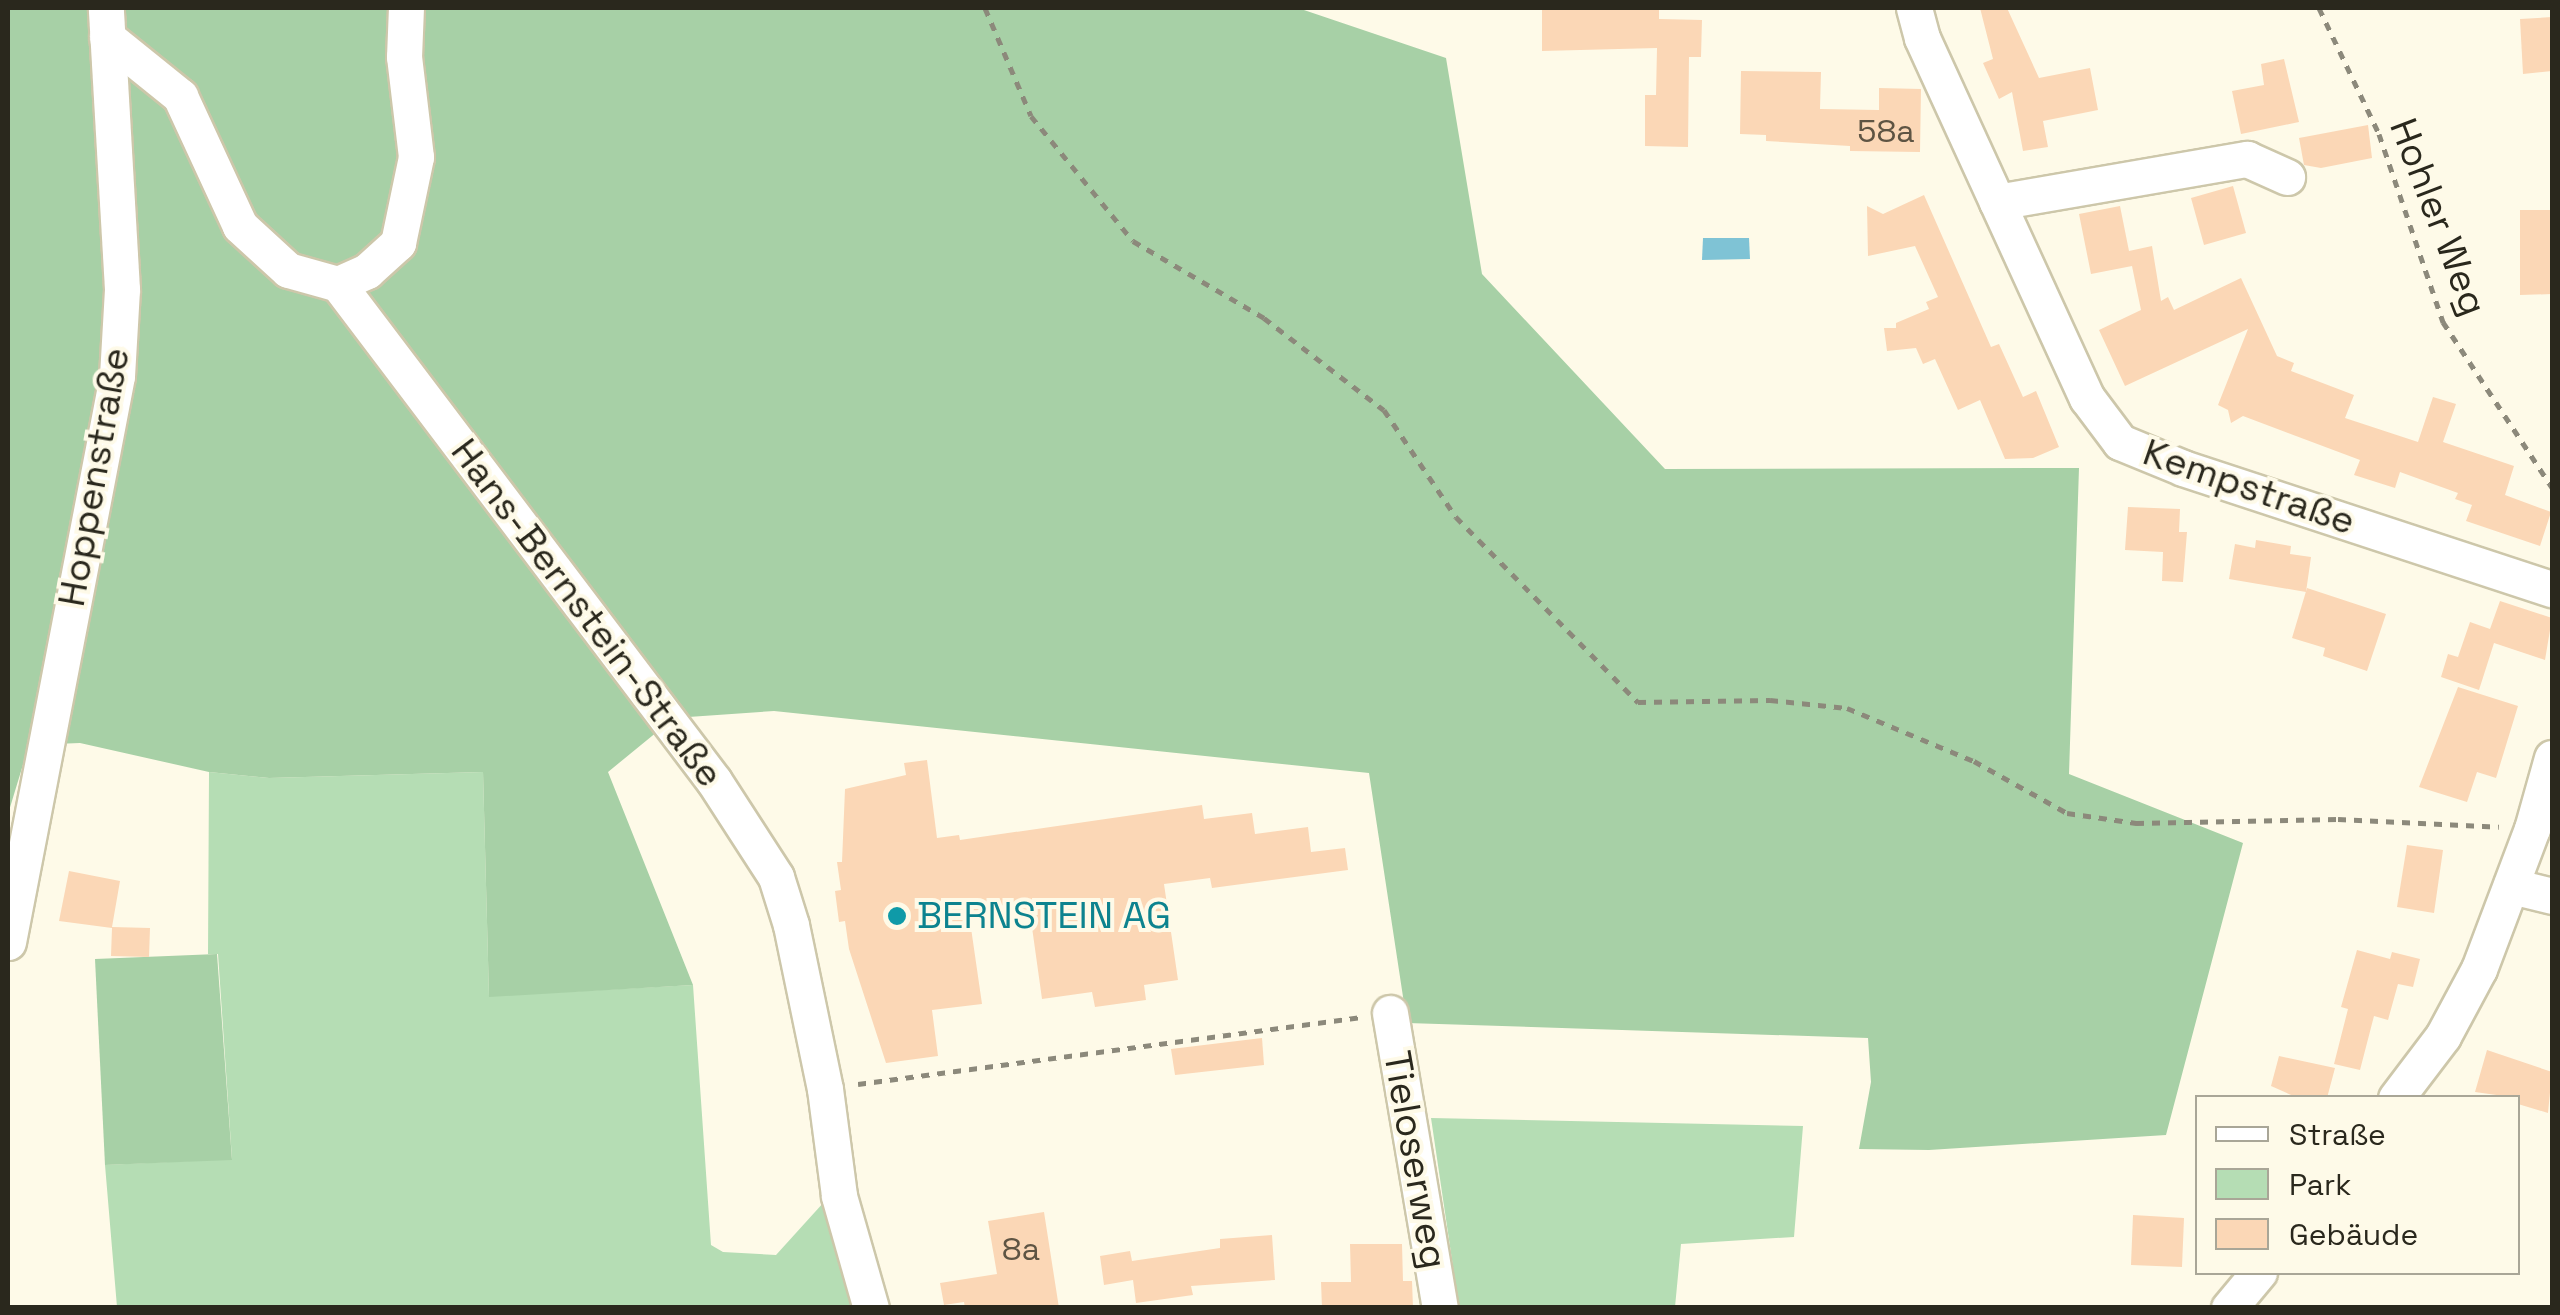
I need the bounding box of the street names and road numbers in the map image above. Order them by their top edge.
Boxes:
street label: Hohler Weg [2380,112,2496,322]
street label: Hoppenstraße [49,344,139,610]
street label: Kempstraße [2137,429,2361,545]
street label: Hans-Bernstein-Straße [441,430,733,796]
street label: Tieloserweg [1373,1048,1457,1272]

